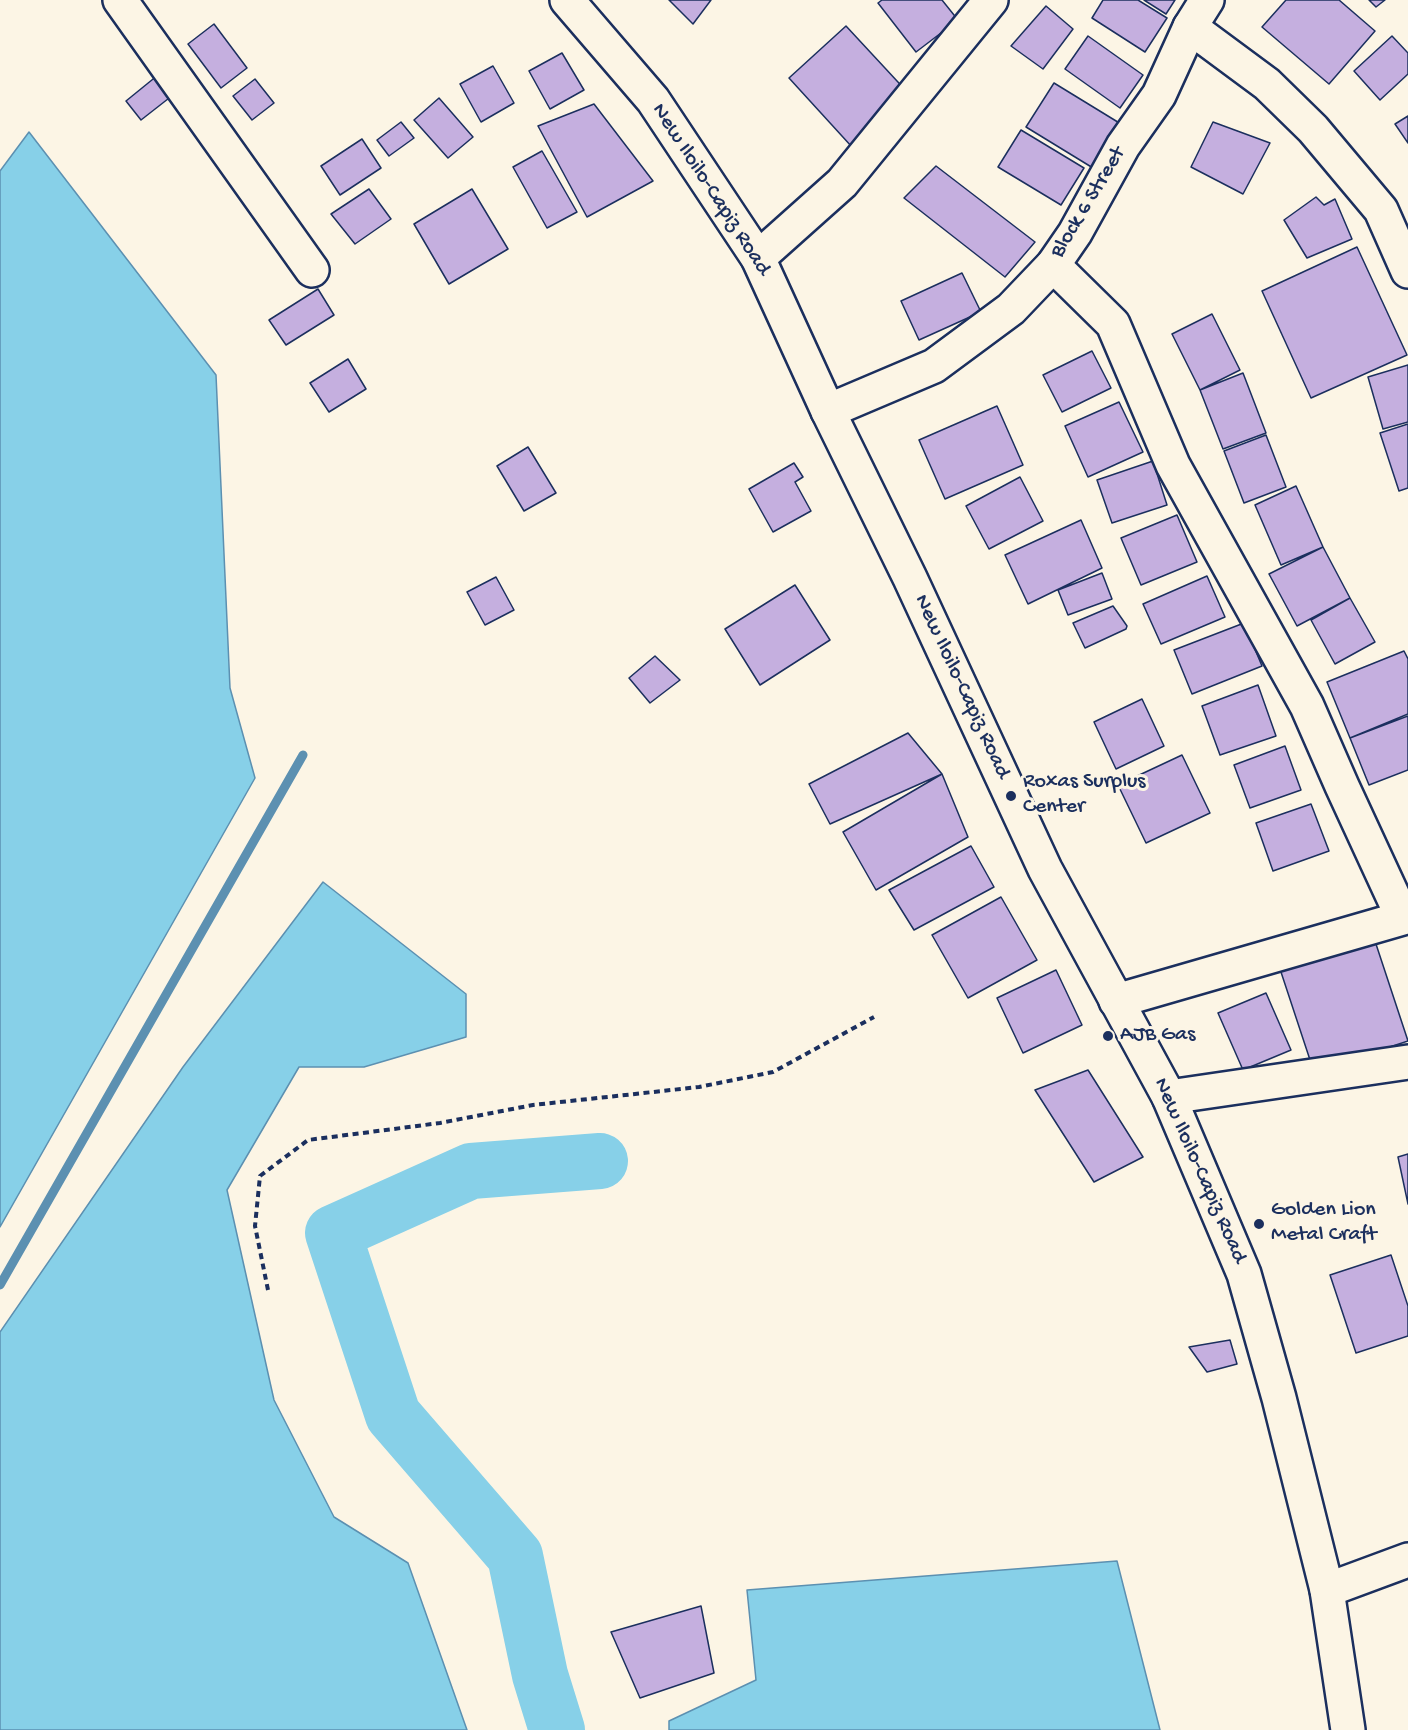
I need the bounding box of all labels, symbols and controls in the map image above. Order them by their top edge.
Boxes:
street label: New Iloilo-Capiz Road [644,99,776,281]
street label: Block 6 Street [1045,143,1133,263]
street label: New Iloilo-Capiz Road [907,591,1015,783]
place label: Roxas Surplus Center [1023,770,1145,822]
marker: Roxas Surplus Center [1004,789,1018,803]
place label: AJB Gas [1120,1023,1195,1049]
marker: AJB Gas [1101,1029,1115,1043]
street label: New Iloilo-Capiz Road [1146,1074,1252,1268]
place label: Golden Lion Metal Craft [1271,1198,1377,1250]
marker: Golden Lion Metal Craft [1252,1217,1266,1231]

